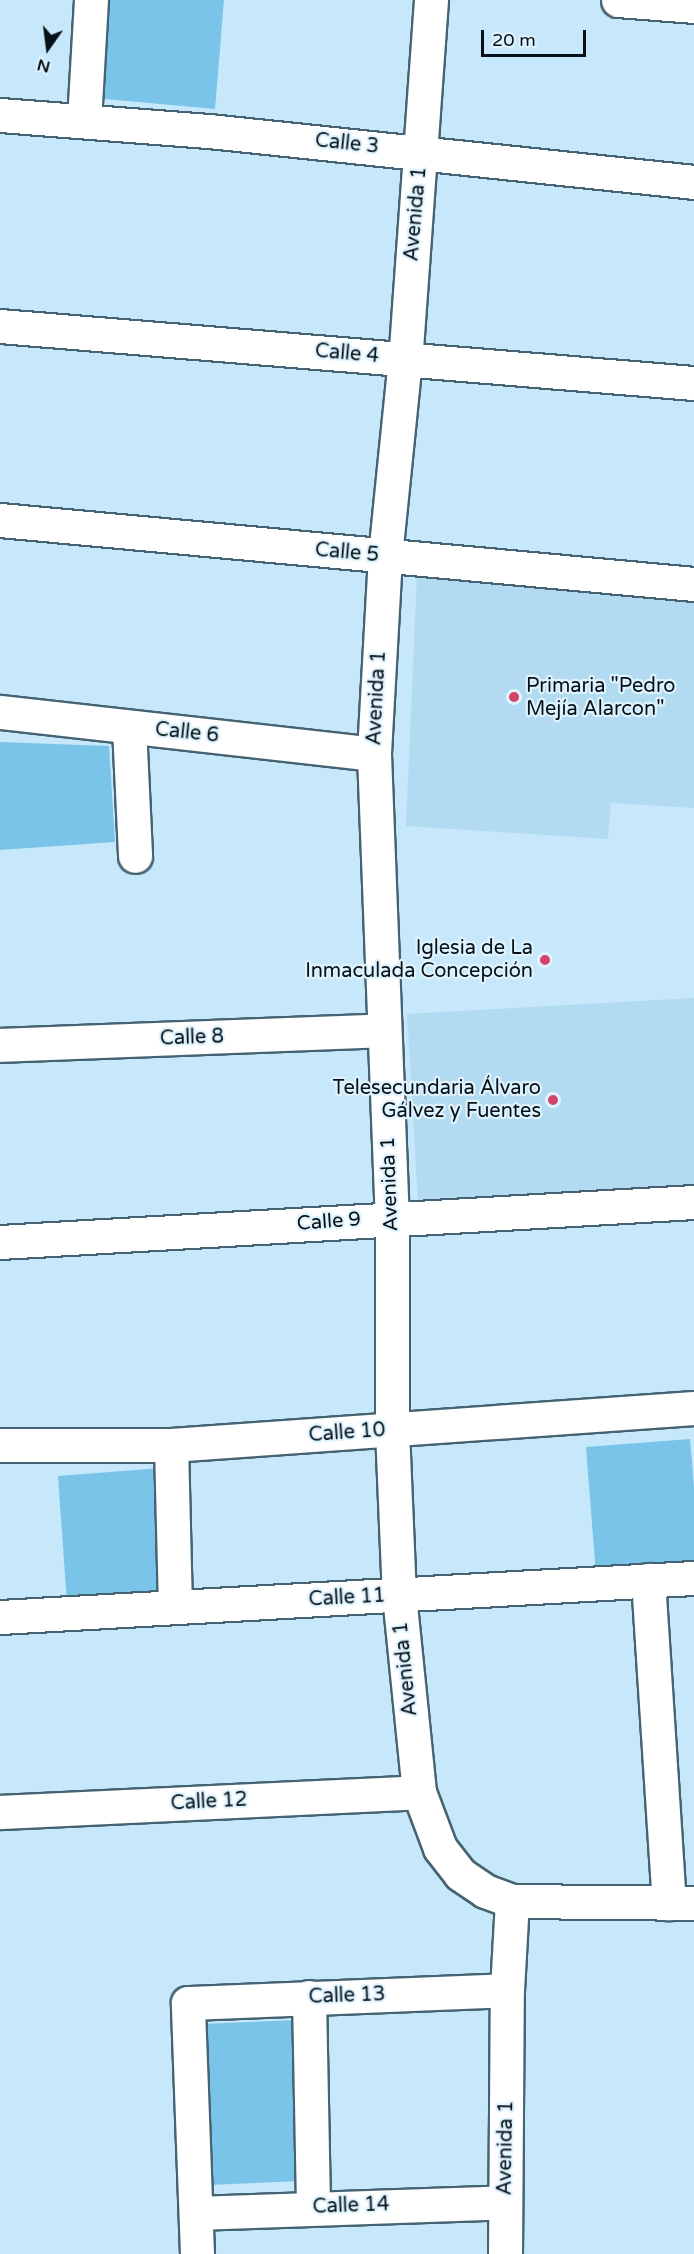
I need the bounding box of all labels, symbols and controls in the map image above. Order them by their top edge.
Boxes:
north arrow [18,18,78,78]
scale bar [484,18,589,56]
text: 20 m [492,29,536,51]
text: N [35,54,52,77]
street label: Calle 3 [314,129,380,159]
street label: Avenida 1 [400,166,432,262]
street label: Calle 4 [314,339,380,369]
street label: Calle 5 [314,538,380,568]
street label: Avenida 1 [363,650,391,746]
place label: Primaria "Pedro Mejía Alarcon" [526,674,675,721]
marker: Primaria "Pedro Mejía Alarcon" [507,690,521,704]
street label: Calle 6 [154,718,220,748]
place label: Iglesia de La Inmaculada Concepción [305,936,533,983]
marker: Iglesia de La Inmaculada Concepción [538,953,552,967]
street label: Calle 8 [160,1025,224,1051]
place label: Telesecundaria Álvaro Gálvez y Fuentes [333,1076,541,1123]
marker: Telesecundaria Álvaro Gálvez y Fuentes [546,1093,560,1107]
street label: Avenida 1 [376,1136,404,1232]
street label: Calle 9 [296,1208,362,1236]
street label: Calle 10 [308,1418,386,1448]
street label: Calle 11 [308,1584,386,1612]
street label: Avenida 1 [389,1621,423,1717]
street label: Calle 12 [170,1788,248,1816]
street label: Calle 13 [308,1983,386,2009]
street label: Avenida 1 [493,2100,519,2196]
street label: Calle 14 [312,2193,390,2219]

